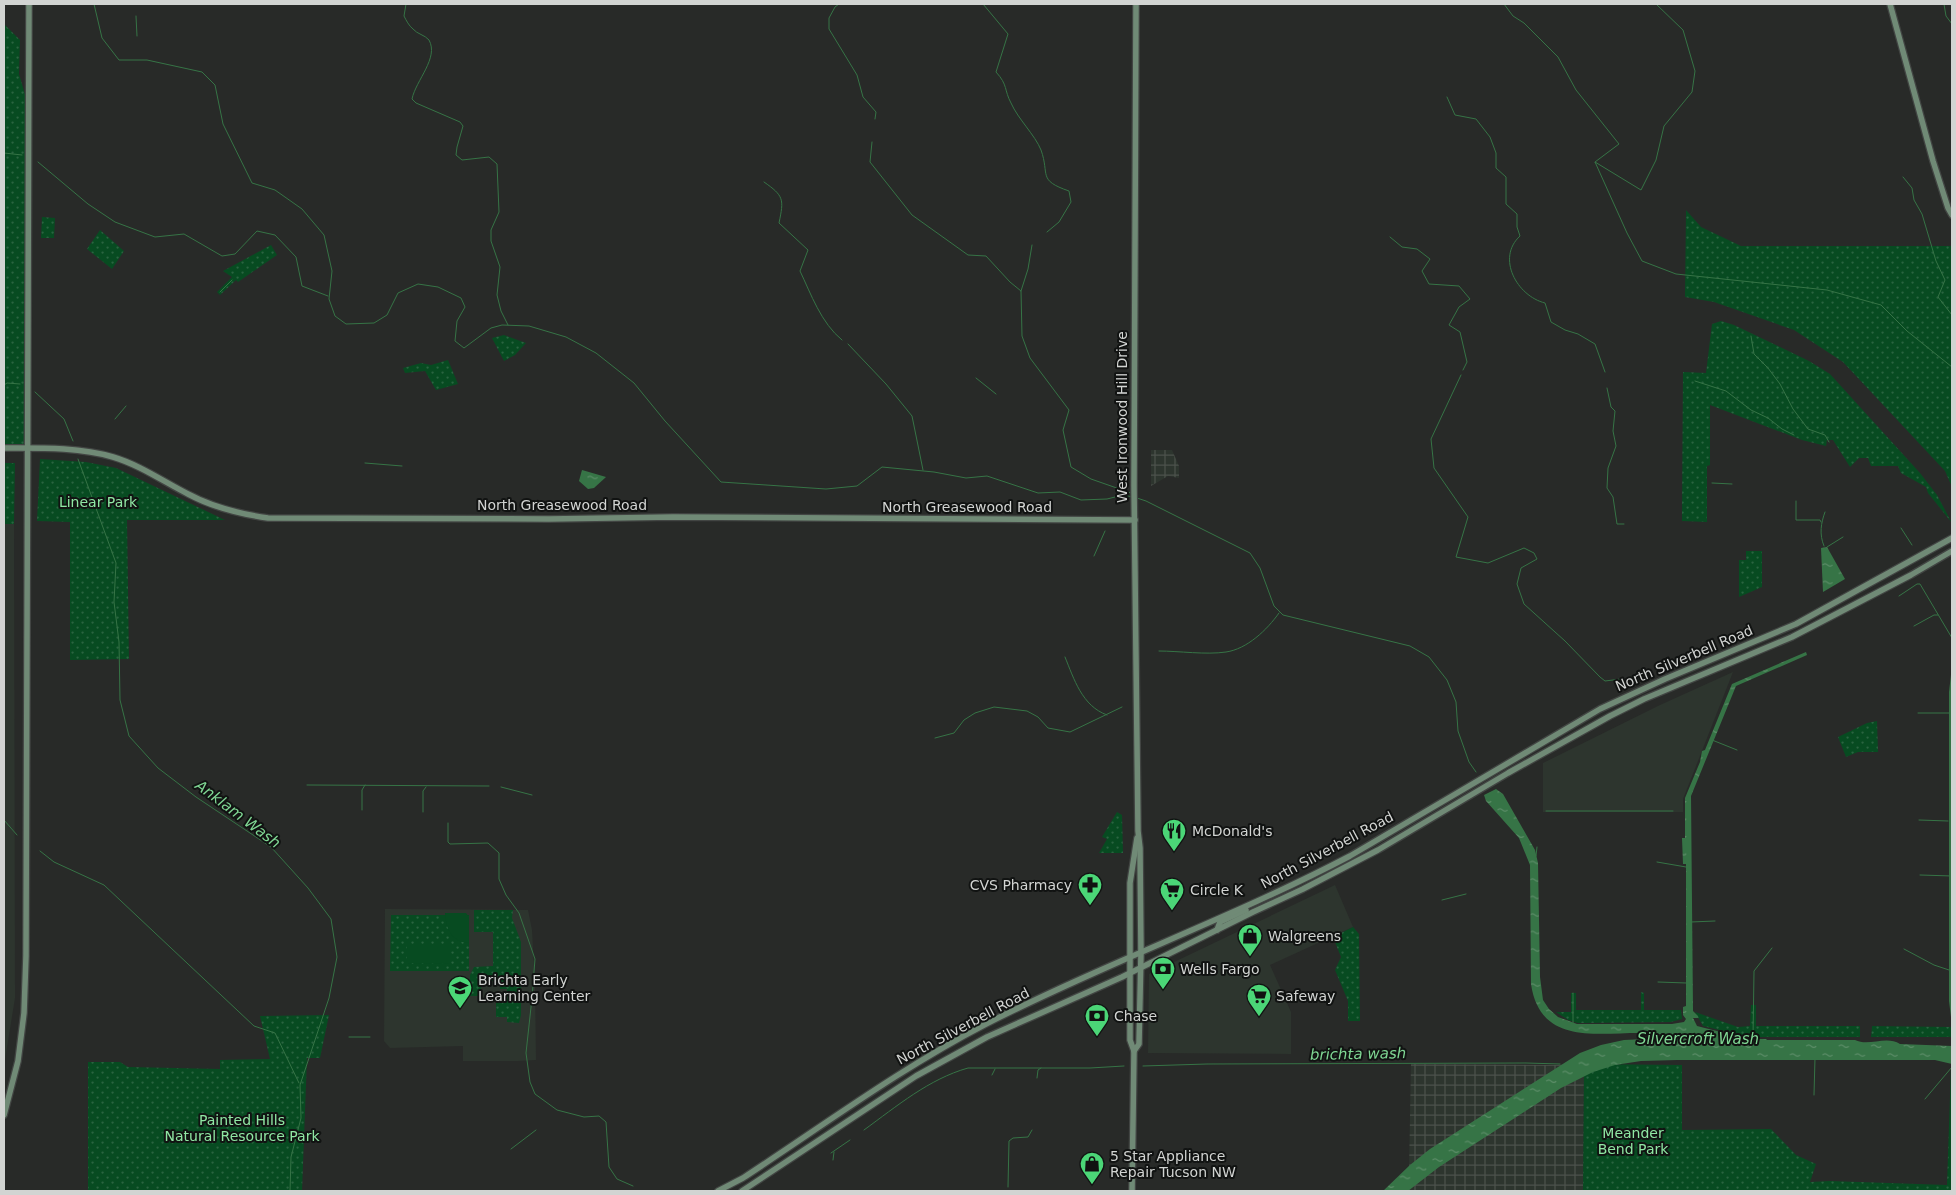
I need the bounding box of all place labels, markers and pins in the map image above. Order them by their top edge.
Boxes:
restaurant icon: McDonald's [1161,818,1187,852]
place label: McDonald's [1192,823,1273,839]
pharmacy icon: CVS Pharmacy [1077,872,1103,906]
place label: CVS Pharmacy [970,877,1072,893]
supermarket icon: Circle K [1159,877,1185,911]
place label: Circle K [1190,882,1244,898]
shop icon: Walgreens [1237,923,1263,957]
place label: Walgreens [1268,928,1341,944]
bank icon: Wells Fargo [1150,956,1176,990]
place label: Wells Fargo [1180,961,1259,977]
place label: Brichta Early Learning Center [478,972,591,1004]
school or university icon: Brichta Early Learning Center [447,975,473,1009]
supermarket icon: Safeway [1246,983,1272,1017]
place label: Safeway [1276,988,1335,1004]
bank icon: Chase [1084,1003,1110,1037]
place label: Chase [1114,1008,1157,1024]
place label: 5 Star Appliance Repair Tucson NW [1110,1148,1236,1180]
shop icon: 5 Star Appliance Repair Tucson NW [1079,1151,1105,1185]

